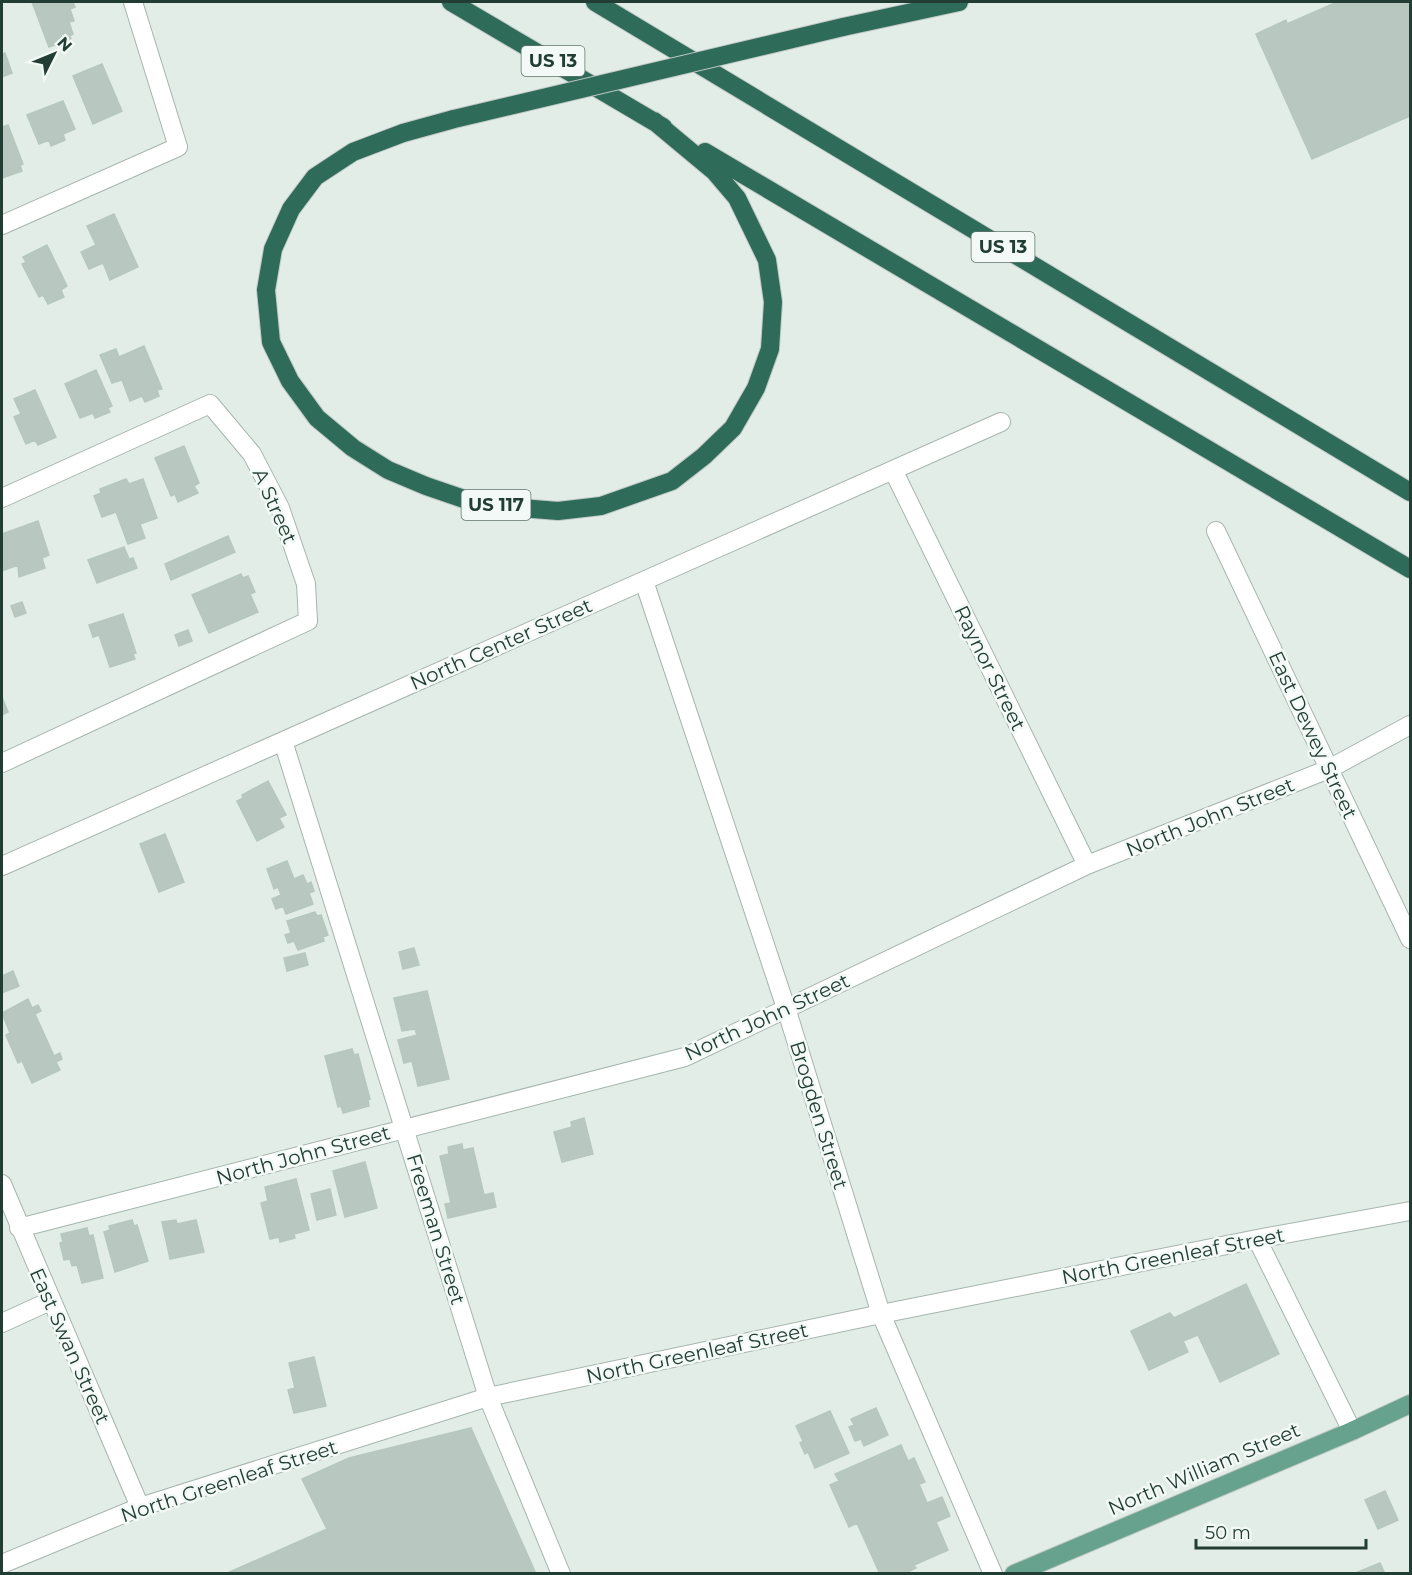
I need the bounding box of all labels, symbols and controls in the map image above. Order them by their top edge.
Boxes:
north arrow [24,24,84,84]
text: N [53,33,76,55]
road number: US 13 [522,46,584,76]
road number: US 13 [972,232,1034,262]
street label: A Street [248,465,302,547]
road number: US 117 [462,490,530,520]
street label: North Center Street [406,593,596,695]
street label: Raynor Street [949,601,1031,735]
street label: East Dewey Street [1264,647,1362,823]
street label: North John Street [1122,772,1298,862]
street label: North John Street [681,968,853,1066]
street label: Brogden Street [785,1038,853,1192]
street label: North John Street [213,1120,393,1190]
street label: Freeman Street [402,1151,470,1307]
street label: North Greenleaf Street [1060,1223,1286,1289]
street label: East Swan Street [25,1264,115,1428]
street label: North Greenleaf Street [584,1318,810,1388]
street label: North William Street [1104,1418,1304,1520]
street label: North Greenleaf Street [118,1435,340,1527]
scale bar [1196,1512,1366,1550]
text: 50 m [1205,1522,1251,1544]

